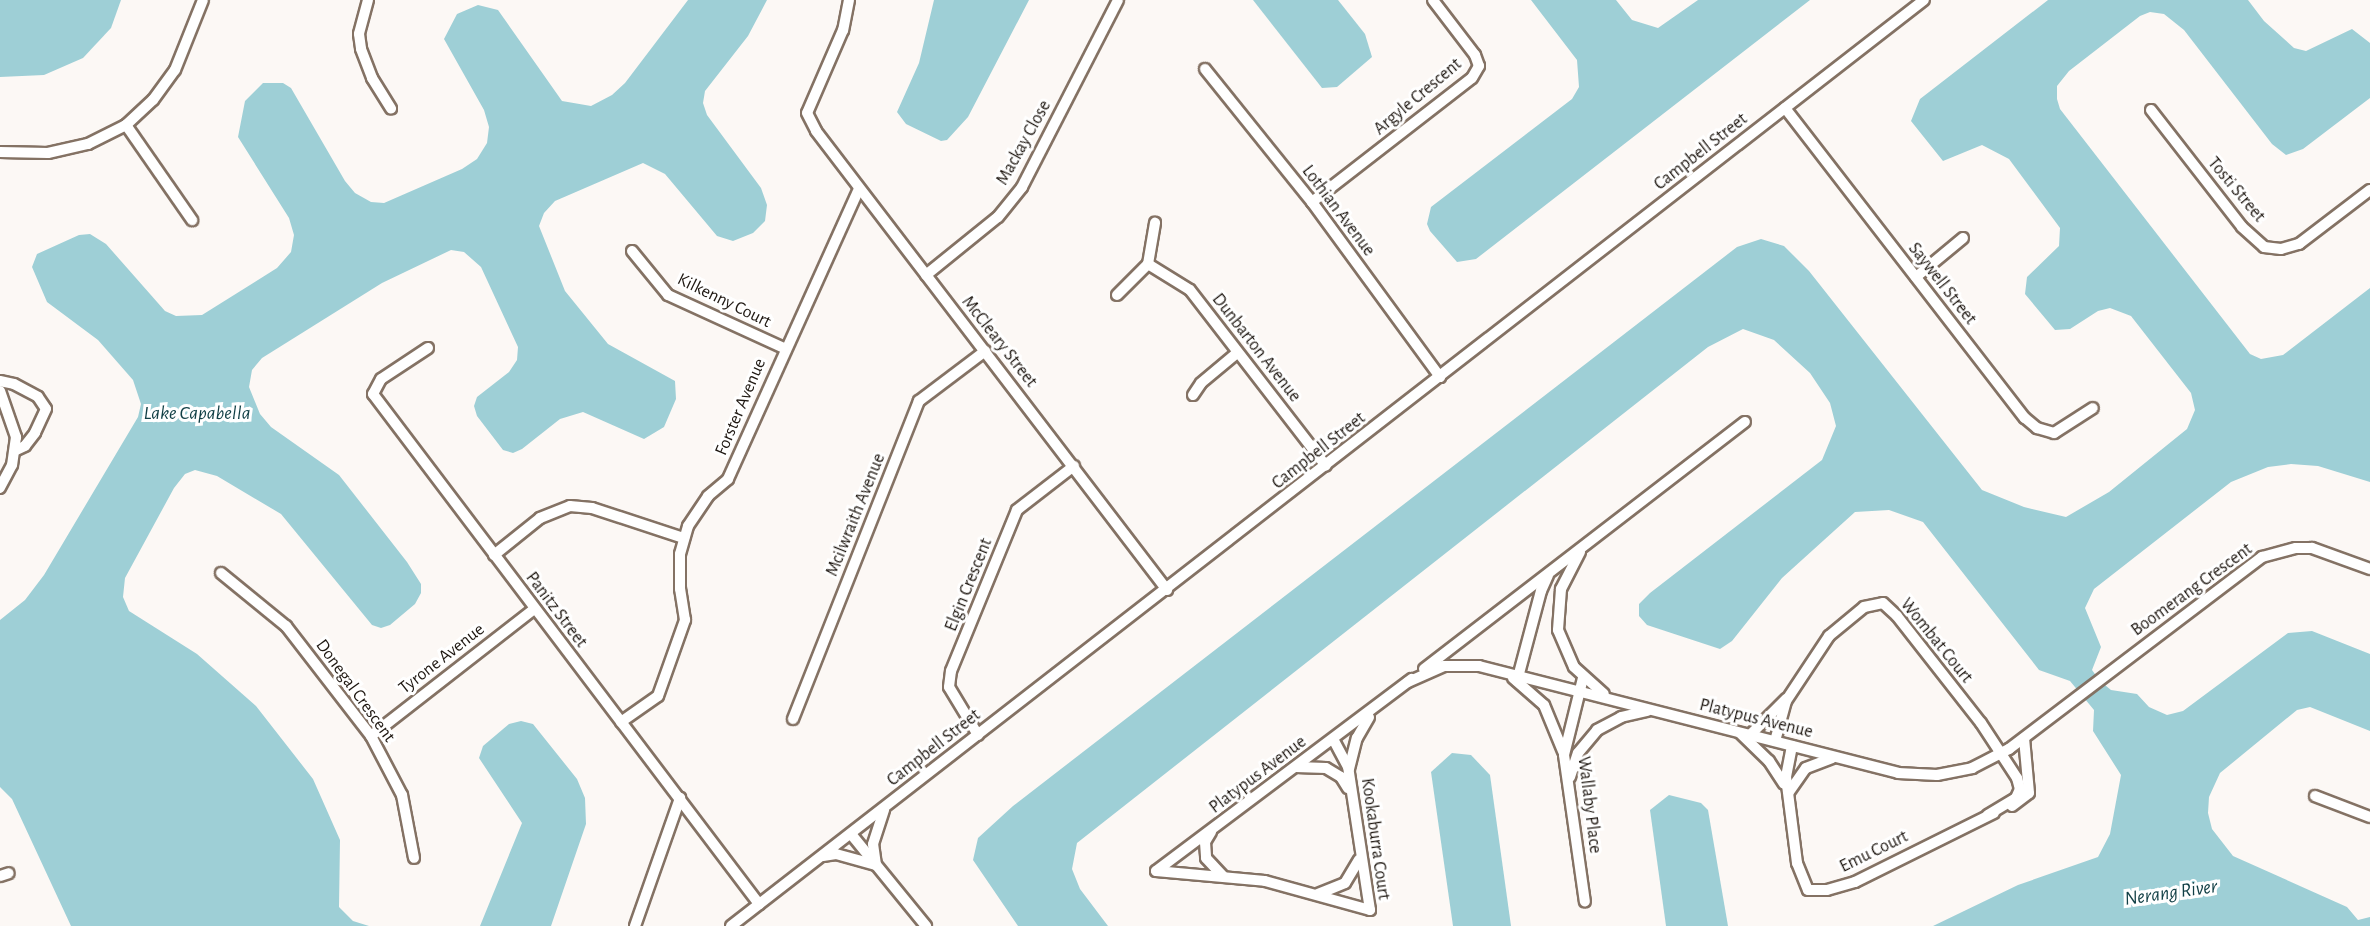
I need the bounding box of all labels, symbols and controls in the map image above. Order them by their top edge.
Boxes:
street label: Argyle Crescent [1370,54,1466,140]
street label: Mackay Close [992,97,1056,189]
street label: Campbell Street [1650,109,1752,195]
street label: Tosti Street [2202,153,2270,227]
street label: Lothian Avenue [1297,161,1379,261]
street label: Saywell Street [1903,239,1981,329]
street label: Kilkenny Court [673,269,775,333]
street label: Dunbarton Avenue [1207,289,1305,407]
street label: McCleary Street [957,292,1041,392]
street label: Forster Avenue [711,355,771,459]
water label: Lake Capabella [143,401,251,425]
street label: Campbell Street [1268,408,1370,494]
street label: Mcilwraith Avenue [822,450,890,580]
street label: Elgin Crescent [941,535,997,635]
street label: Boomerang Crescent [2127,539,2257,641]
street label: Panitz Street [521,568,591,652]
street label: Wombat Court [1895,594,1977,688]
street label: Tyrone Avenue [395,619,489,699]
street label: Donegal Crescent [310,635,400,747]
street label: Platypus Avenue [1697,694,1815,744]
street label: Campbell Street [883,705,985,791]
street label: Platypus Avenue [1205,731,1311,819]
street label: Wallaby Place [1572,755,1606,855]
street label: Kookaburra Court [1356,777,1394,901]
street label: Emu Court [1836,826,1912,878]
water label: Nerang River [2123,875,2219,911]

